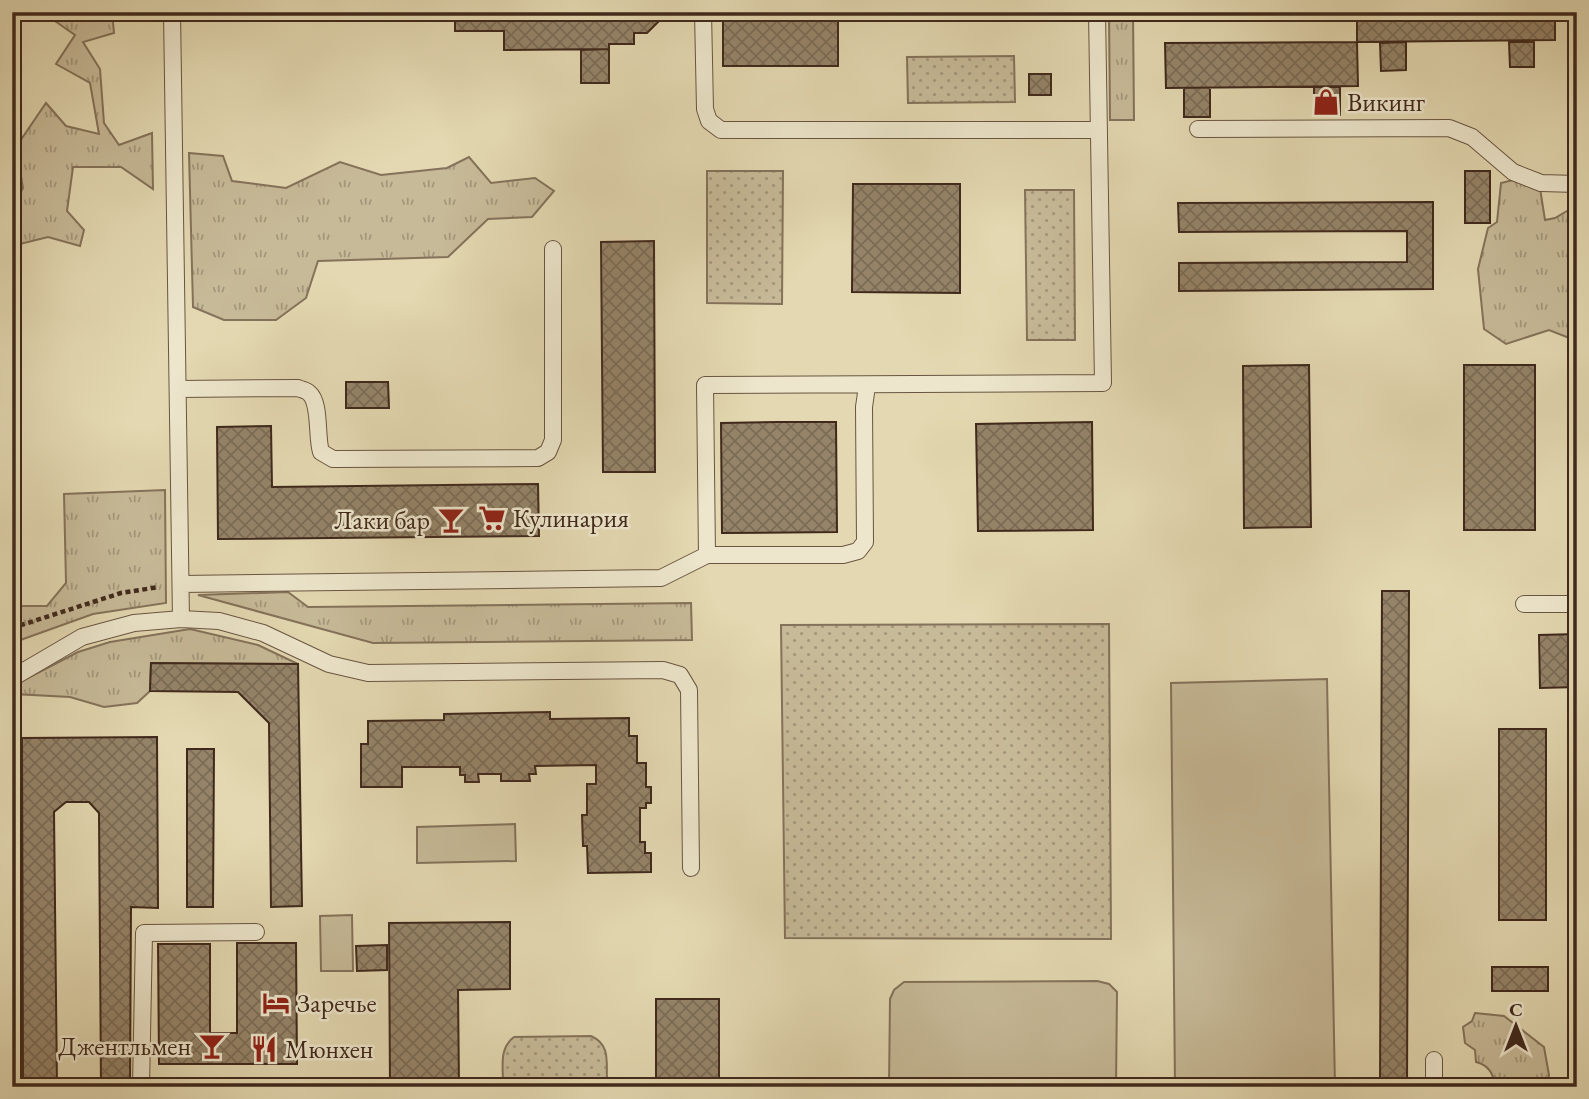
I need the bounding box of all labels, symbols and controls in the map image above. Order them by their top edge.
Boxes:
place label: Викинг [1347,85,1425,119]
shop icon: Викинг [1311,87,1341,117]
place label: Кулинария [513,501,629,535]
place label: Лаки бар [334,503,430,537]
supermarket icon: Кулинария [477,503,507,533]
bar icon: Лаки бар [436,505,466,535]
place label: Заречье [297,986,377,1020]
hotel icon: Заречье [261,988,291,1018]
north arrow [1480,990,1550,1060]
text: С [1509,997,1523,1022]
place label: Джентльмен [58,1029,191,1063]
bar icon: Джентльмен [197,1031,227,1061]
place label: Мюнхен [285,1032,373,1066]
restaurant icon: Мюнхен [249,1034,279,1064]

